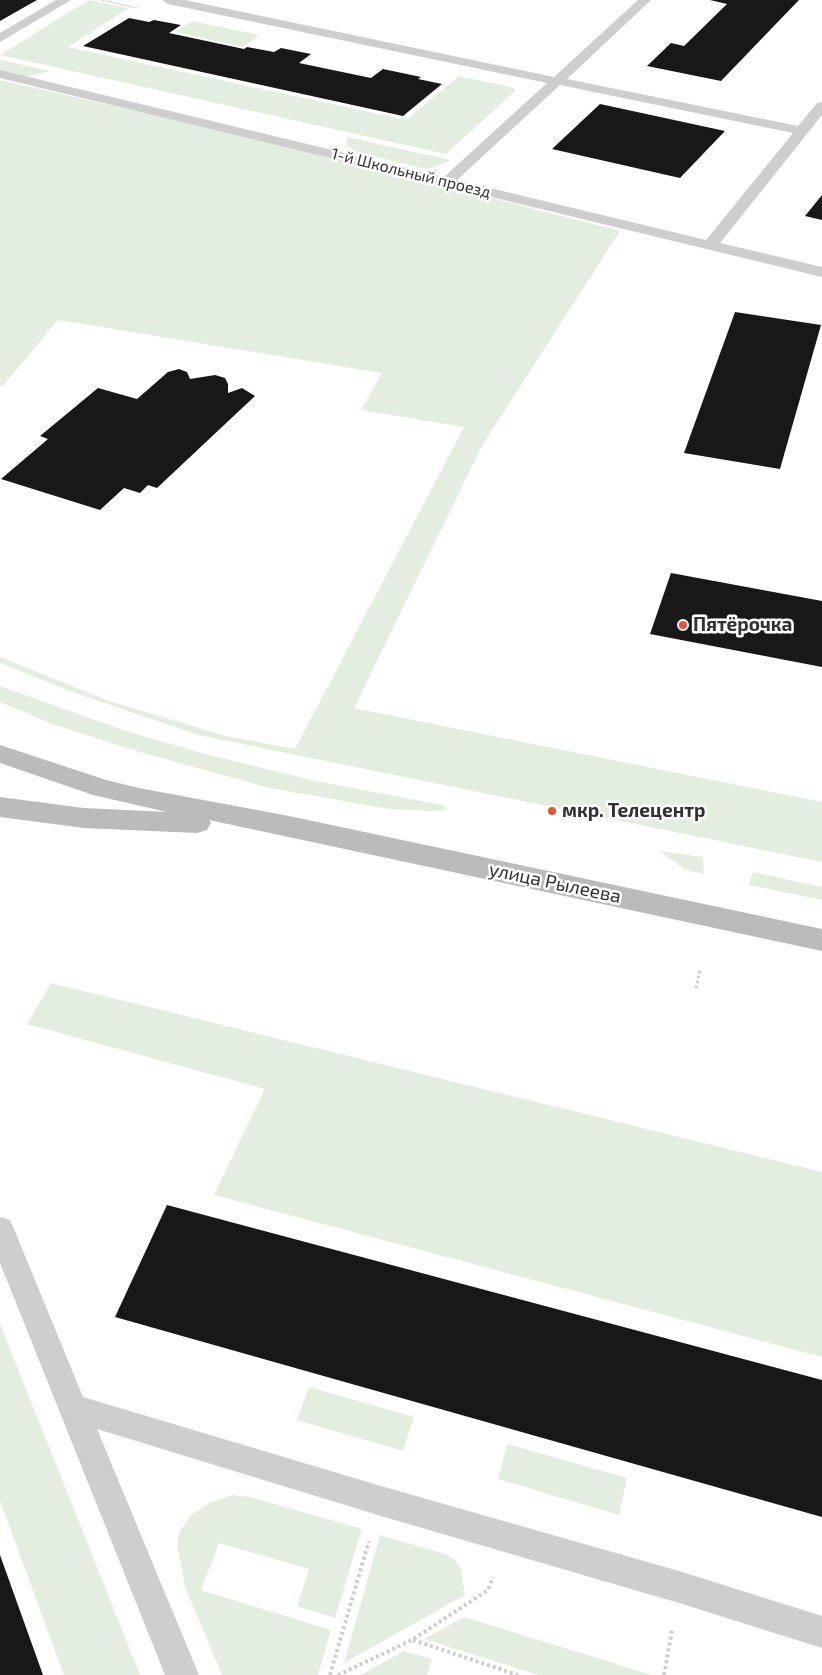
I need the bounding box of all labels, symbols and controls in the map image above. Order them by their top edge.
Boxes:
street label: 1-й Школьный проезд [329,144,493,202]
place label: Пятёрочка [693,614,792,636]
marker: Пятёрочка [677,619,689,631]
place label: мкр. Телецентр [562,800,705,822]
marker: мкр. Телецентр [546,805,558,817]
street label: улица Рылеева [487,858,623,908]

